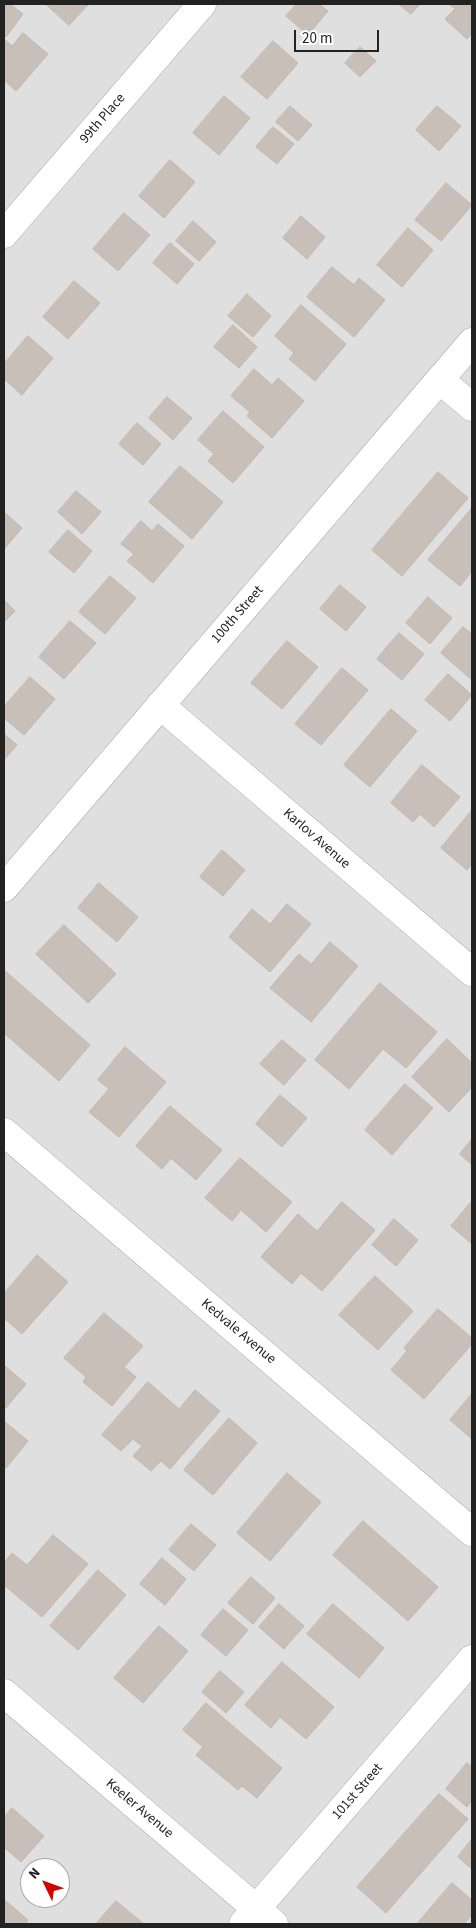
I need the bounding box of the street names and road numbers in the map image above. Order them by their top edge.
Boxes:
street label: 99th Place [77,91,129,147]
street label: 100th Street [208,583,268,647]
street label: Karlov Avenue [279,805,353,873]
street label: Kedvale Avenue [197,1296,279,1368]
street label: 101st Street [329,1760,387,1824]
street label: Keeler Avenue [102,1776,176,1842]

